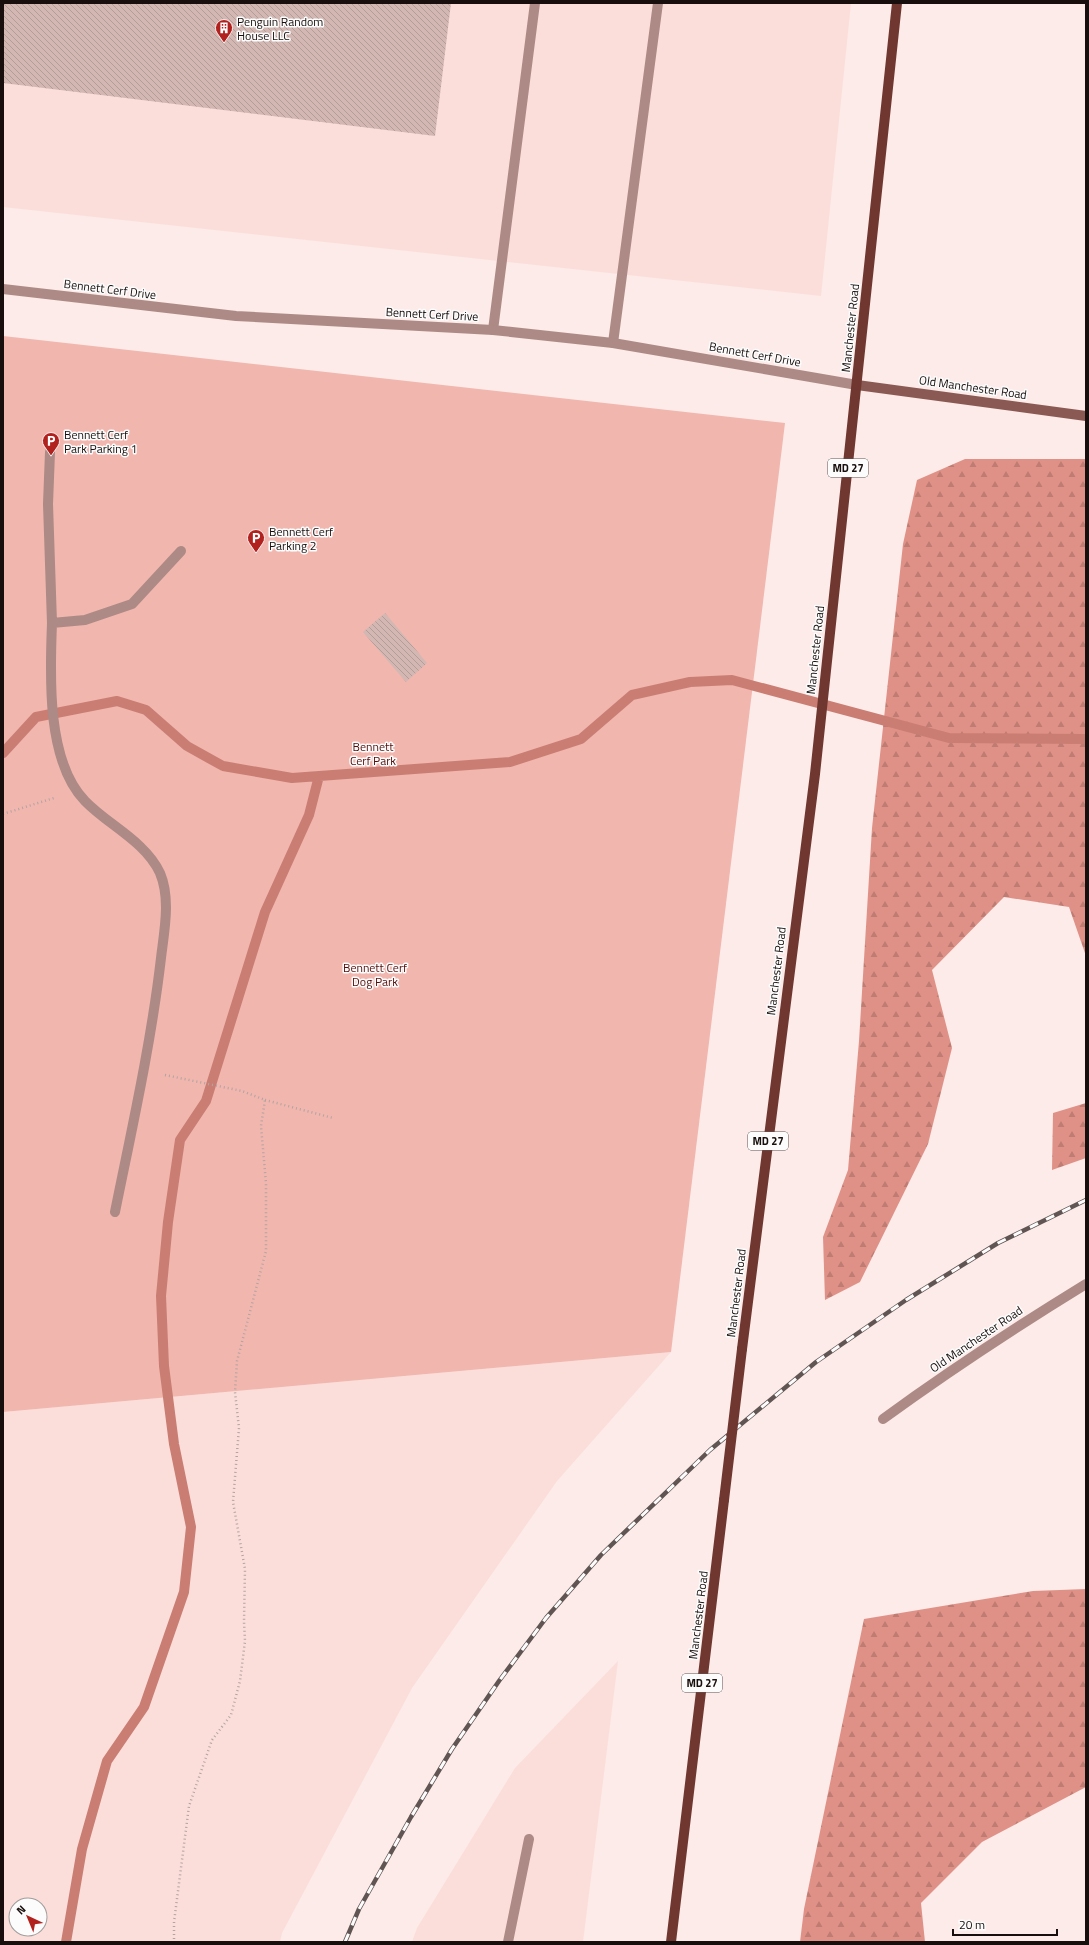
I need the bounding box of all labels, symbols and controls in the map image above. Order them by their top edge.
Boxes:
place label: Penguin Random House LLC [237,12,323,45]
building icon: Penguin Random House LLC [214,18,234,43]
street label: Bennett Cerf Drive [63,274,157,304]
street label: Manchester Road [836,283,864,373]
street label: Bennett Cerf Drive [385,302,479,326]
street label: Bennett Cerf Drive [708,337,802,371]
street label: Old Manchester Road [918,370,1028,404]
place label: Bennett Cerf Park Parking 1 [64,425,137,458]
parking icon: Bennett Cerf Park Parking 1 [41,431,61,456]
road number: MD 27 [828,459,868,477]
place label: Bennett Cerf Parking 2 [269,522,333,555]
parking icon: Bennett Cerf Parking 2 [246,528,266,553]
street label: Manchester Road [801,605,829,695]
park label: Bennett Cerf Park [350,737,396,770]
street label: Manchester Road [761,926,791,1016]
park label: Bennett Cerf Dog Park [343,958,407,991]
road number: MD 27 [748,1132,788,1150]
street label: Manchester Road [721,1248,751,1338]
street label: Old Manchester Road [926,1301,1026,1377]
street label: Manchester Road [683,1570,713,1660]
road number: MD 27 [682,1674,722,1692]
north arrow [8,1897,48,1937]
text: N [13,1901,29,1918]
scale bar [953,1911,1057,1937]
text: 20 m [959,1915,985,1934]

